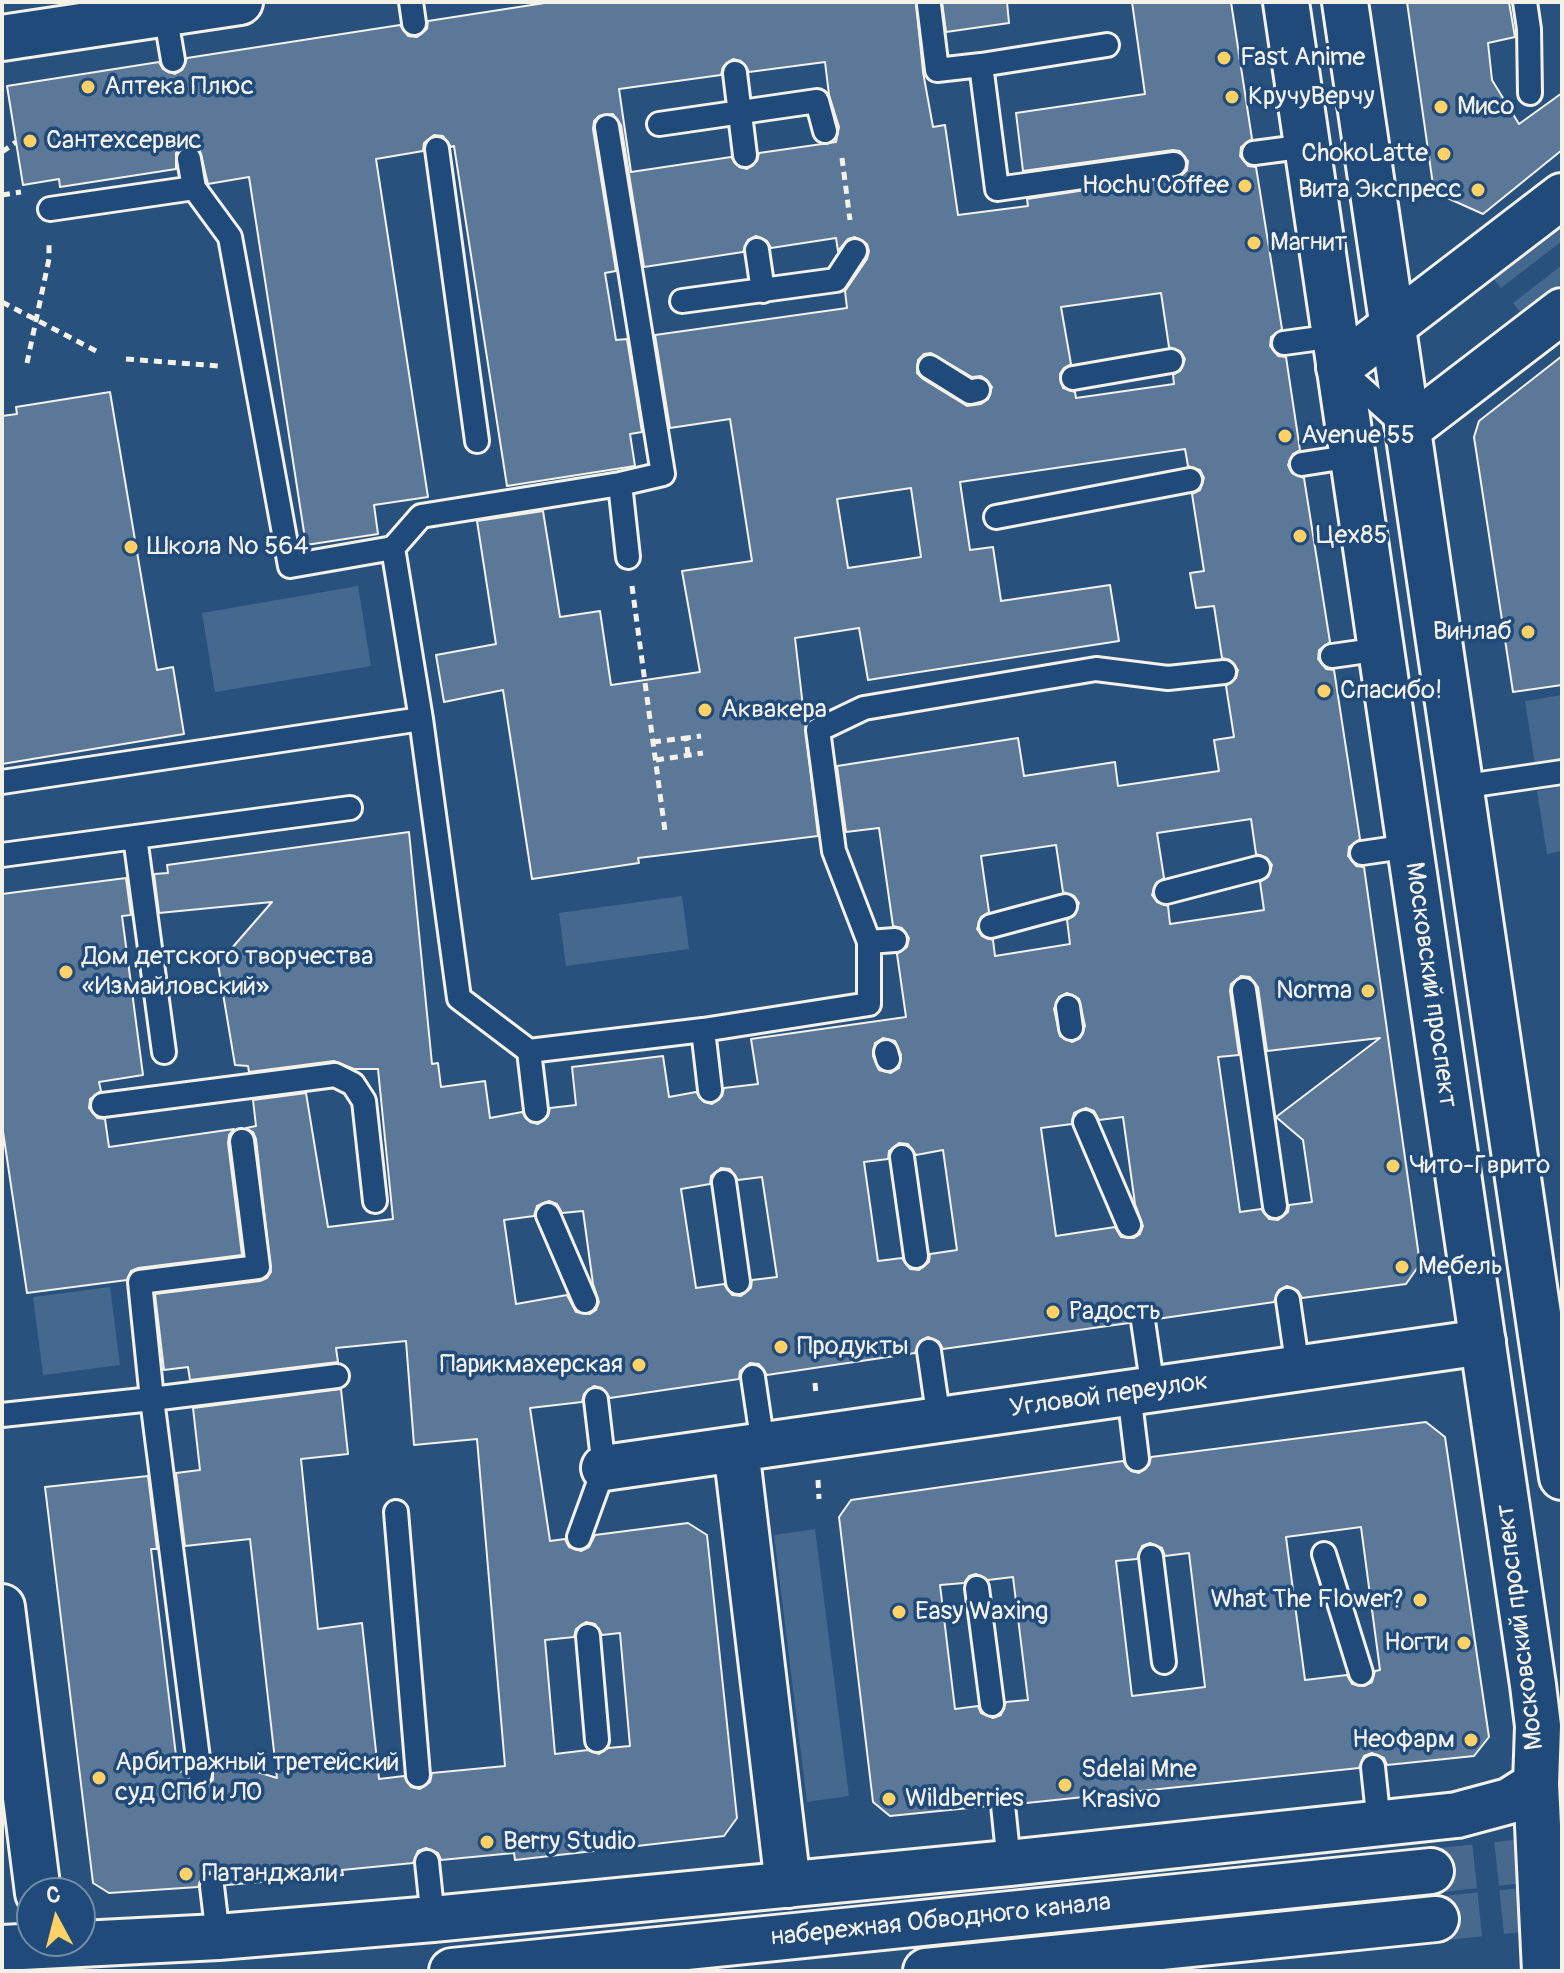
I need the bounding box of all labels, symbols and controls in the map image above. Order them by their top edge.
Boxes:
place label: Fast Anime [1240,42,1365,74]
marker: Fast Anime [1215,49,1233,67]
place label: Аптека Плюс [104,71,254,103]
marker: Аптека Плюс [79,78,97,96]
place label: КручуВерчу [1248,81,1375,113]
marker: КручуВерчу [1223,88,1241,106]
place label: Мисо [1457,91,1514,123]
marker: Мисо [1432,98,1450,116]
place label: Сантехсервис [46,125,202,157]
marker: Сантехсервис [21,132,39,150]
place label: ChokoLatte [1301,138,1428,170]
marker: ChokoLatte [1435,145,1453,163]
place label: Hochu Coffee [1082,170,1229,202]
place label: Вита Экспресс [1298,174,1462,206]
marker: Hochu Coffee [1236,177,1254,195]
marker: Вита Экспресс [1469,181,1487,199]
place label: Магнит [1270,227,1347,259]
marker: Магнит [1245,234,1263,252]
place label: Avenue 55 [1301,420,1415,452]
marker: Avenue 55 [1276,427,1294,445]
place label: Цех85 [1316,520,1387,552]
marker: Цех85 [1291,527,1309,545]
place label: Школа № 564 [147,531,309,563]
marker: Школа № 564 [122,538,140,556]
place label: Винлаб [1433,616,1512,648]
marker: Винлаб [1519,623,1537,641]
place label: Спасибо! [1340,675,1443,707]
marker: Спасибо! [1315,682,1333,700]
place label: Аквакера [721,694,827,726]
marker: Аквакера [696,701,714,719]
street label: Московский проспект [1397,860,1463,1110]
place label: Дом детского творчества «Измайловский» [82,941,373,1002]
marker: Дом детского творчества «Измайловский» [57,963,75,981]
place label: Norma [1276,975,1352,1007]
marker: Norma [1359,982,1377,1000]
place label: Чито-Гврито [1409,1150,1550,1182]
marker: Чито-Гврито [1384,1157,1402,1175]
place label: Мебель [1418,1251,1503,1283]
marker: Мебель [1393,1258,1411,1276]
place label: Радость [1069,1296,1161,1328]
marker: Радость [1044,1303,1062,1321]
place label: Продукты [797,1331,909,1363]
marker: Продукты [772,1338,790,1356]
place label: Парикмахерская [440,1349,623,1381]
marker: Парикмахерская [630,1356,648,1374]
street label: Угловой переулок [1008,1367,1210,1425]
street label: Московский проспект [1490,1502,1552,1752]
place label: What The Flower? [1210,1584,1404,1616]
marker: What The Flower? [1411,1591,1429,1609]
place label: Easy Waxing [915,1596,1048,1628]
marker: Easy Waxing [890,1603,908,1621]
place label: Ногти [1384,1627,1448,1659]
marker: Ногти [1455,1634,1473,1652]
place label: Неофарм [1352,1724,1455,1756]
marker: Неофарм [1462,1731,1480,1749]
place label: Арбитражный третейский суд СПб и ЛО [115,1747,400,1808]
place label: Sdelai Mne Krasivo [1081,1754,1197,1816]
marker: Арбитражный третейский суд СПб и ЛО [90,1769,108,1787]
marker: Sdelai Mne Krasivo [1056,1776,1074,1794]
place label: Wildberries [905,1783,1024,1815]
marker: Wildberries [880,1790,898,1808]
place label: Berry Studio [503,1826,636,1858]
marker: Berry Studio [478,1833,496,1851]
place label: Патанджали [202,1858,337,1890]
marker: Патанджали [177,1865,195,1883]
north arrow [16,1877,96,1957]
text: С [45,1880,62,1910]
street label: набережная Обводного канала [769,1888,1113,1954]

